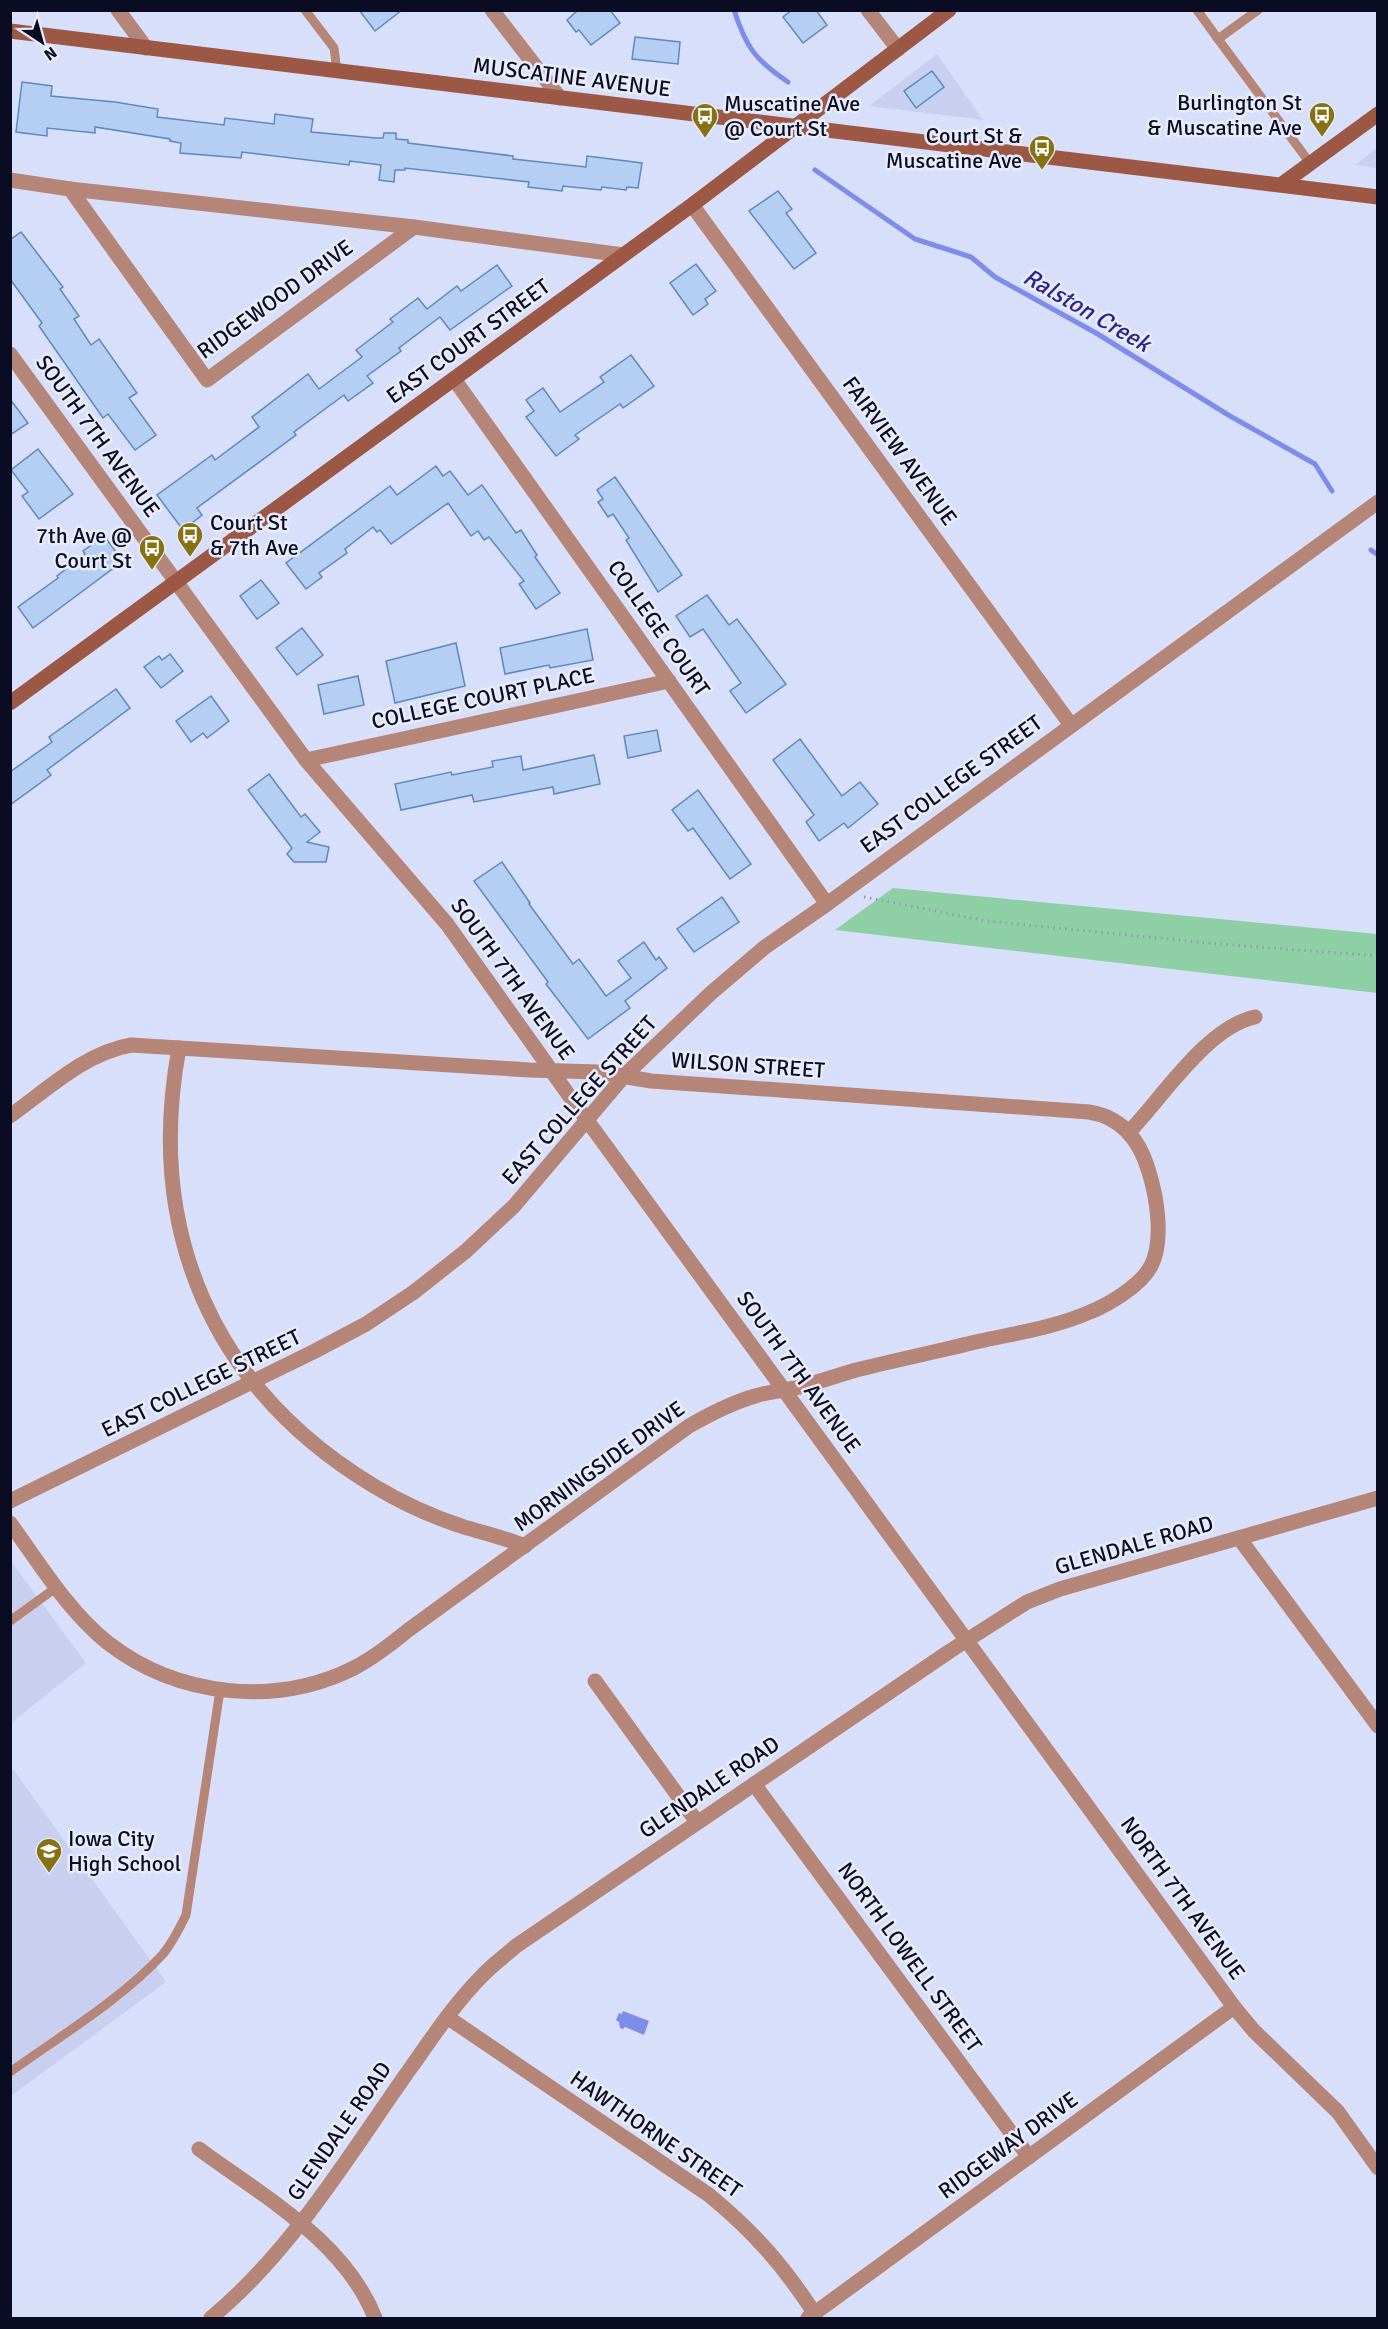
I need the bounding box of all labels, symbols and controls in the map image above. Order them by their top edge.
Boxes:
north arrow [12,12,72,72]
text: N [40,42,61,65]
street label: MUSCATINE AVENUE [472,51,672,103]
place label: Burlington St & Muscatine Ave [1147,89,1302,141]
place label: Muscatine Ave @ Court St [724,90,860,142]
bus stop icon: Burlington St & Muscatine Ave [1307,100,1337,138]
bus stop icon: Muscatine Ave @ Court St [690,101,720,139]
place label: Court St & Muscatine Ave [886,122,1022,174]
bus stop icon: Court St & Muscatine Ave [1027,133,1057,171]
street label: RIDGEWOOD DRIVE [192,233,358,365]
water label: Ralston Creek [1018,262,1158,359]
street label: EAST COURT STREET [381,273,555,409]
street label: SOUTH 7TH AVENUE [30,350,166,522]
street label: FAIRVIEW AVENUE [837,371,963,531]
place label: Court St & 7th Ave [210,509,299,561]
bus stop icon: Court St & 7th Ave [175,520,205,558]
place label: 7th Ave @ Court St [36,522,132,574]
bus stop icon: 7th Ave @ Court St [137,533,167,571]
street label: COLLEGE COURT [602,555,716,701]
street label: COLLEGE COURT PLACE [369,661,597,735]
street label: EAST COLLEGE STREET [855,709,1047,859]
street label: SOUTH 7TH AVENUE [445,893,581,1065]
street label: EAST COLLEGE STREET [496,1010,662,1190]
street label: WILSON STREET [670,1046,826,1084]
street label: SOUTH 7TH AVENUE [731,1286,867,1458]
street label: EAST COLLEGE STREET [97,1323,305,1443]
street label: MORNINGSIDE DRIVE [508,1395,690,1537]
street label: GLENDALE ROAD [1052,1509,1216,1581]
street label: GLENDALE ROAD [634,1730,784,1844]
street label: NORTH 7TH AVENUE [1115,1811,1251,1985]
place label: Iowa City High School [68,1825,181,1877]
school or university icon: Iowa City High School [34,1836,64,1874]
street label: NORTH LOWELL STREET [832,1857,988,2057]
street label: GLENDALE ROAD [281,2056,397,2206]
street label: HAWTHORNE STREET [565,2065,747,2203]
street label: RIDGEWAY DRIVE [933,2085,1083,2205]

